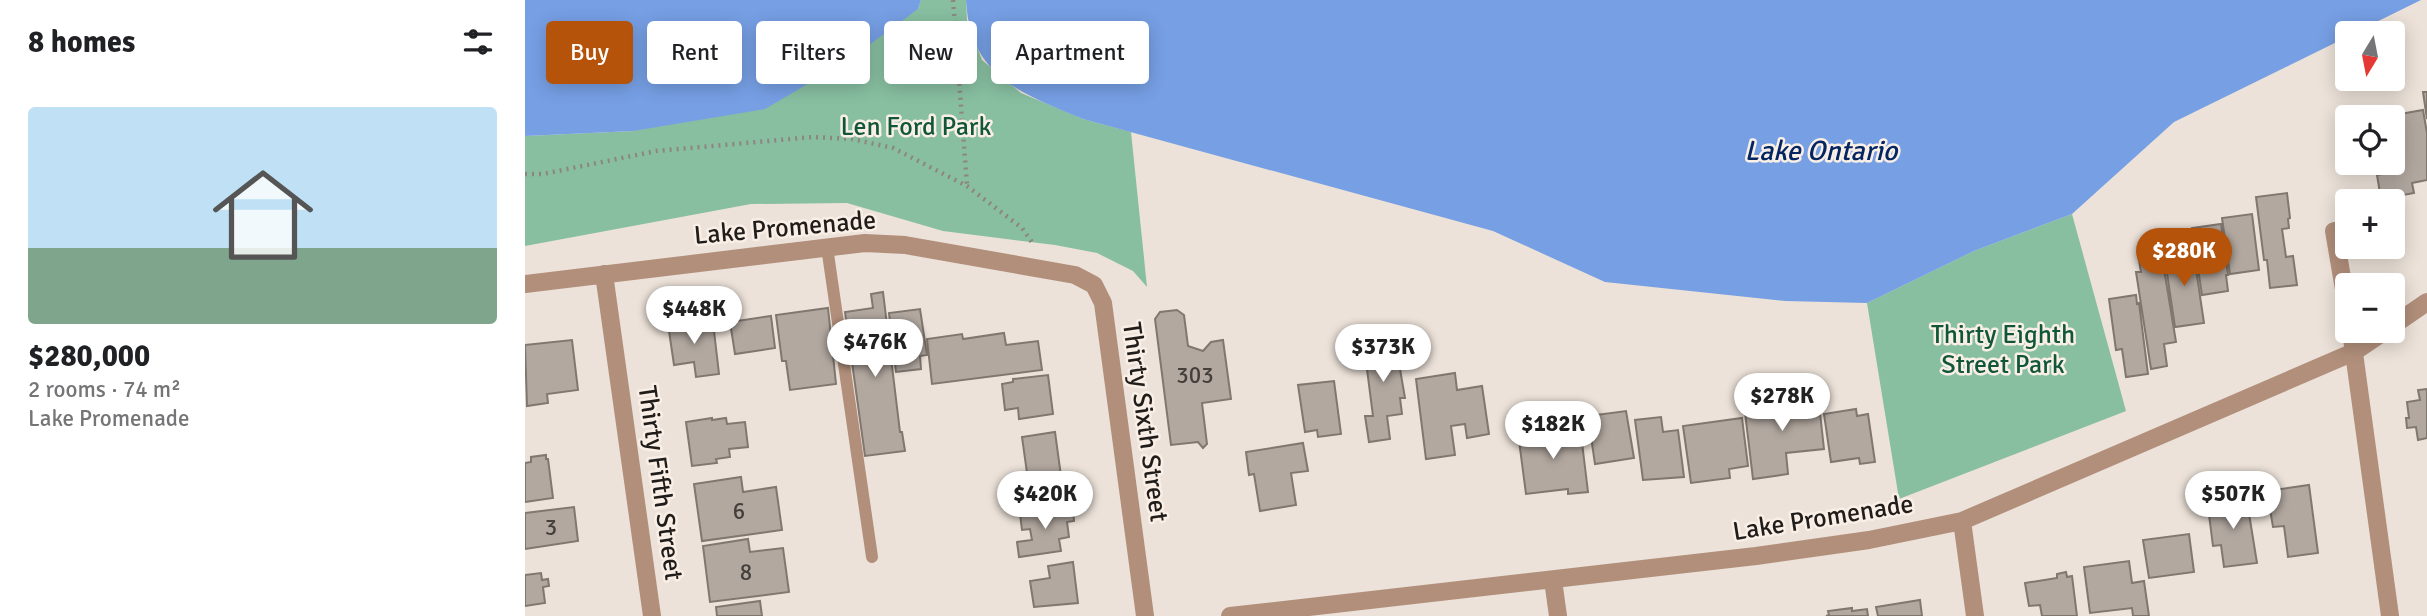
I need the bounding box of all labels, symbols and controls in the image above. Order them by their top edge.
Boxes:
chip: Buy [546,21,633,84]
chip: Rent [647,21,742,84]
chip: Filters [756,21,870,84]
chip: New [884,21,977,84]
chip: Apartment [991,21,1149,84]
north arrow [2335,21,2405,91]
map controls [2335,21,2405,343]
icon: filters [459,23,497,61]
text: 8 homes [28,24,135,61]
button: locate [2335,105,2405,175]
park label: Len Ford Park [841,111,991,143]
water label: Lake Ontario [1745,134,1899,168]
icon: home [200,152,326,278]
button: + [2335,189,2405,259]
street label: Lake Promenade [693,204,877,252]
pin: $280K [2135,229,2233,288]
text: $280K [2152,236,2216,265]
button: − [2335,273,2405,343]
pin: $448K [645,286,743,346]
text: $448K [662,294,726,323]
park label: Thirty Eighth Street Park [1931,319,2075,381]
pin: $476K [826,320,924,379]
street label: Thirty Sixth Street [1115,320,1175,524]
pin: $373K [1334,324,1432,384]
text: $476K [843,327,907,356]
text: $373K [1351,332,1415,361]
text: $280,000 [28,338,150,375]
house number: 303 [1176,361,1214,390]
pin: $278K [1733,374,1831,433]
text: 2 rooms · 74 m² [28,375,181,404]
text: $278K [1750,381,1814,410]
street label: Thirty Fifth Street [630,384,690,582]
pin: $182K [1504,402,1602,461]
text: Lake Promenade [28,404,189,433]
text: $182K [1521,409,1585,438]
pin: $420K [996,472,1094,531]
pin: $507K [2184,472,2282,531]
text: $420K [1013,479,1077,508]
text: $507K [2201,479,2265,508]
street label: Lake Promenade [1730,488,1916,548]
house number: 6 [733,497,745,526]
house number: 3 [545,513,557,542]
house number: 8 [740,558,752,587]

